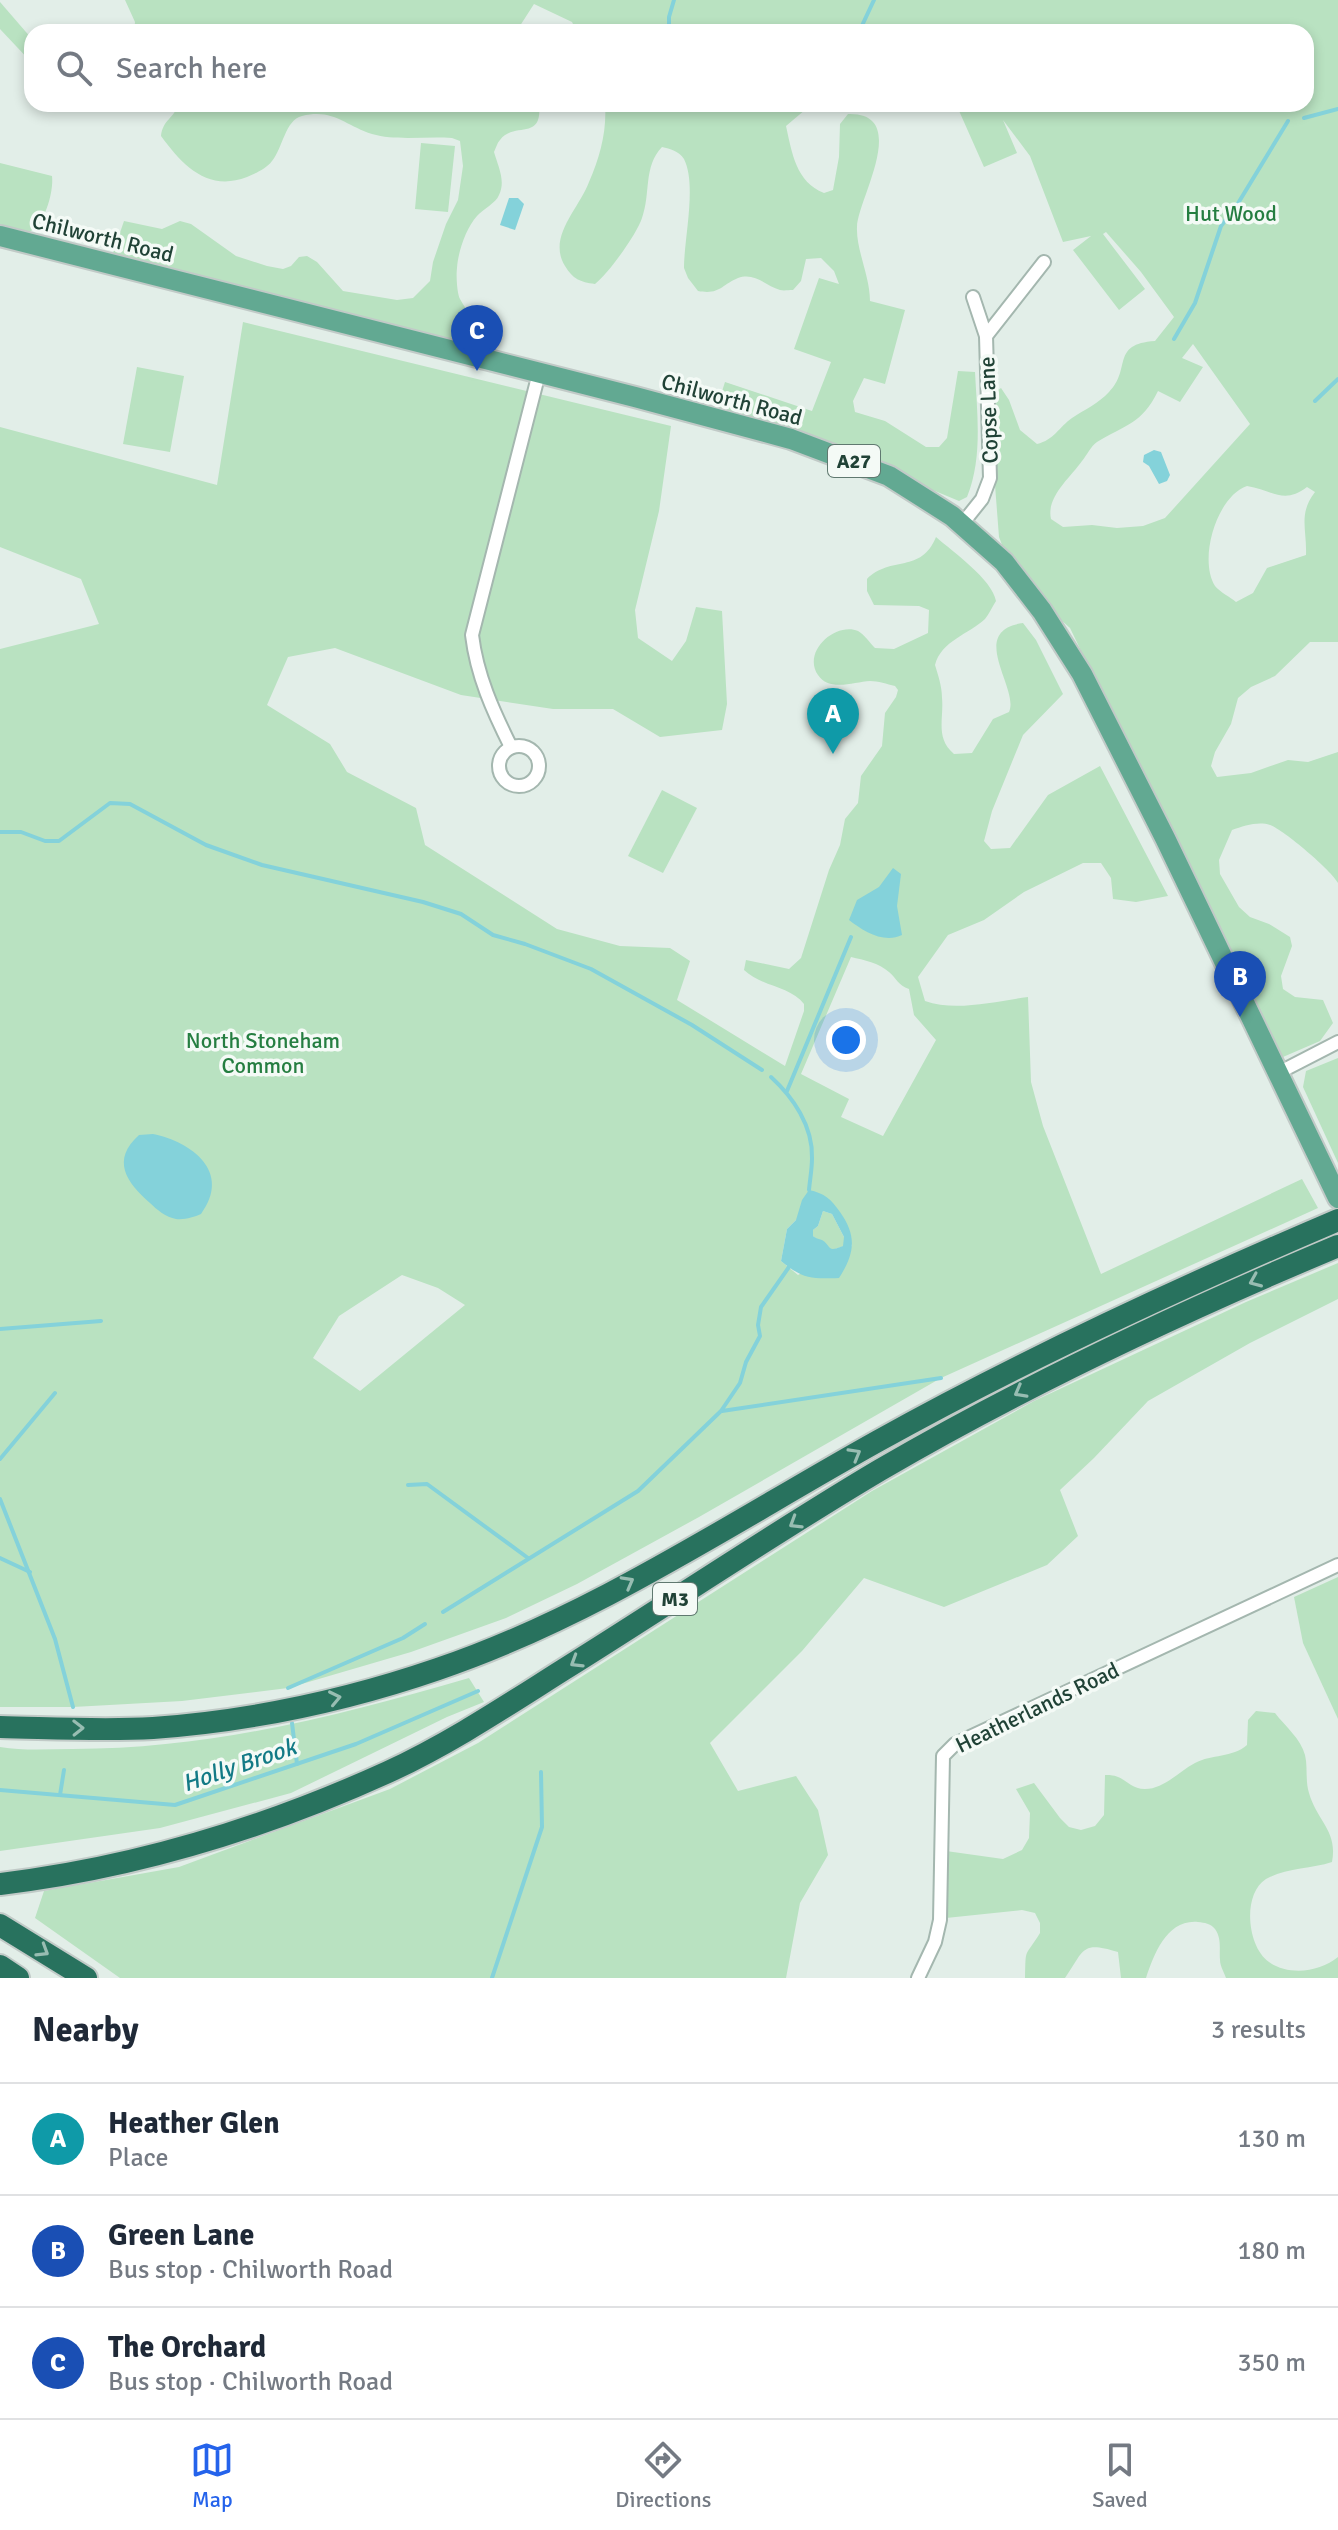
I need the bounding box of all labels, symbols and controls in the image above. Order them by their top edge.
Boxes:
search box [24,24,1314,112]
icon: search [52,46,96,90]
text: Search here [116,50,267,87]
park label: Hut Wood [1185,200,1277,227]
street label: Chilworth Road [29,207,176,268]
pin: C [451,305,503,371]
street label: Copse Lane [973,356,1004,464]
street label: Chilworth Road [658,368,805,431]
road number: A27 [828,445,880,477]
pin: A [807,688,859,754]
pin: B [1214,951,1266,1017]
your location [826,1020,866,1060]
park label: North Stoneham Common [186,1027,340,1079]
one-way arrow [1249,1271,1263,1287]
one-way arrow [1014,1382,1029,1398]
one-way arrow [846,1449,861,1464]
one-way arrow [789,1513,804,1528]
one-way arrow [619,1576,634,1592]
road number: M3 [653,1583,697,1615]
one-way arrow [570,1652,585,1668]
street label: Heatherlands Road [951,1656,1123,1759]
one-way arrow [328,1690,342,1707]
one-way arrow [72,1719,85,1737]
water label: Holly Brook [178,1731,302,1798]
one-way arrow [34,1942,49,1957]
text: Nearby [32,2009,139,2051]
text: 3 results [1211,2014,1306,2046]
text: Heather Glen [108,2105,280,2142]
text: A [50,2123,66,2155]
text: 130 m [1237,2123,1306,2155]
text: Place [108,2142,169,2174]
text: Green Lane [108,2217,254,2254]
text: B [50,2235,66,2267]
text: 180 m [1237,2235,1306,2267]
text: Bus stop · Chilworth Road [108,2254,393,2286]
text: The Orchard [108,2329,266,2366]
text: C [50,2347,66,2379]
text: 350 m [1237,2347,1306,2379]
text: Bus stop · Chilworth Road [108,2366,393,2398]
tab: Map [190,2438,234,2513]
tab: Directions [615,2438,711,2513]
tab: Saved [1092,2438,1148,2513]

